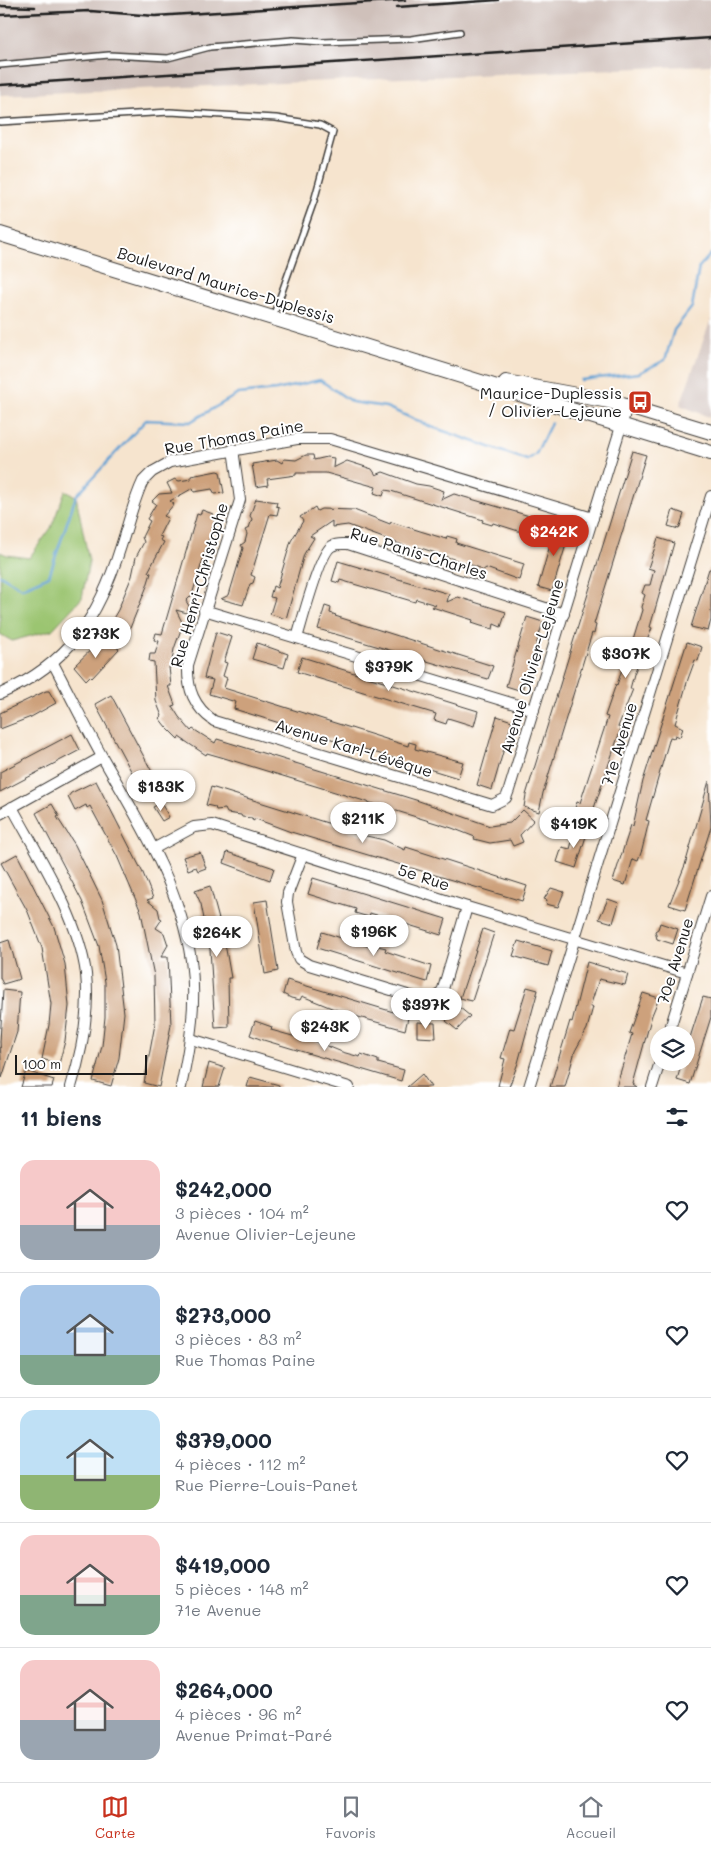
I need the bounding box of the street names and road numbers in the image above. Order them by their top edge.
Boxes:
street label: Boulevard Maurice-Duplessis [115,241,337,328]
street label: Rue Thomas Paine [163,414,305,459]
street label: Rue Henri-Christophe [165,500,232,670]
street label: Rue Panis-Charles [348,522,490,583]
street label: Avenue Olivier-Lejeune [495,576,568,756]
street label: 71e Avenue [596,699,641,788]
street label: Avenue Karl-Lévêque [273,714,435,781]
street label: 5e Rue [396,858,453,895]
street label: 70e Avenue [651,915,698,1007]

